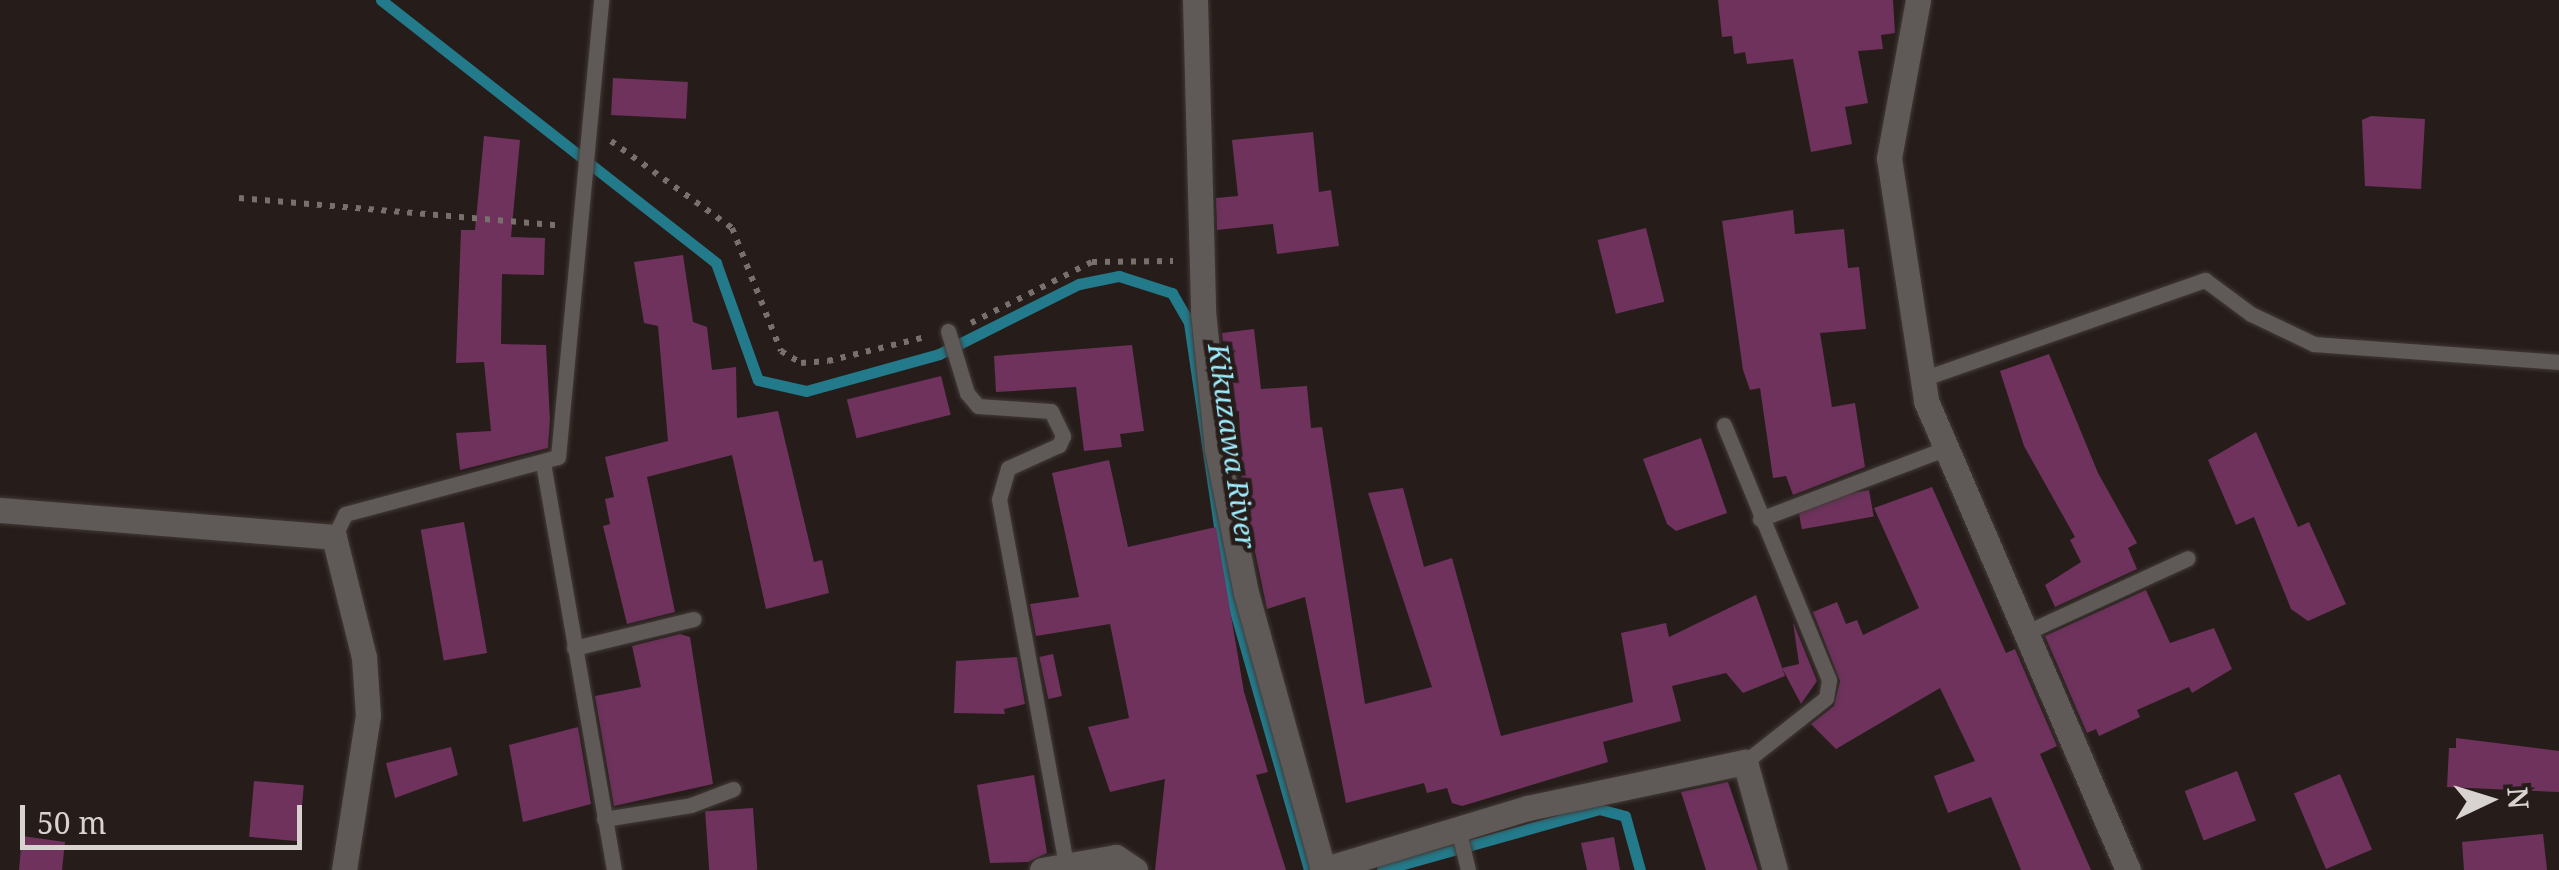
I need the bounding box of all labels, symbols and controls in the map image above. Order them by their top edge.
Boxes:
water label: Kikuzawa River [1202,341,1264,551]
north arrow [2439,750,2539,850]
scale bar [25,785,308,847]
text: N [2499,786,2539,810]
text: 50 m [37,802,107,843]

